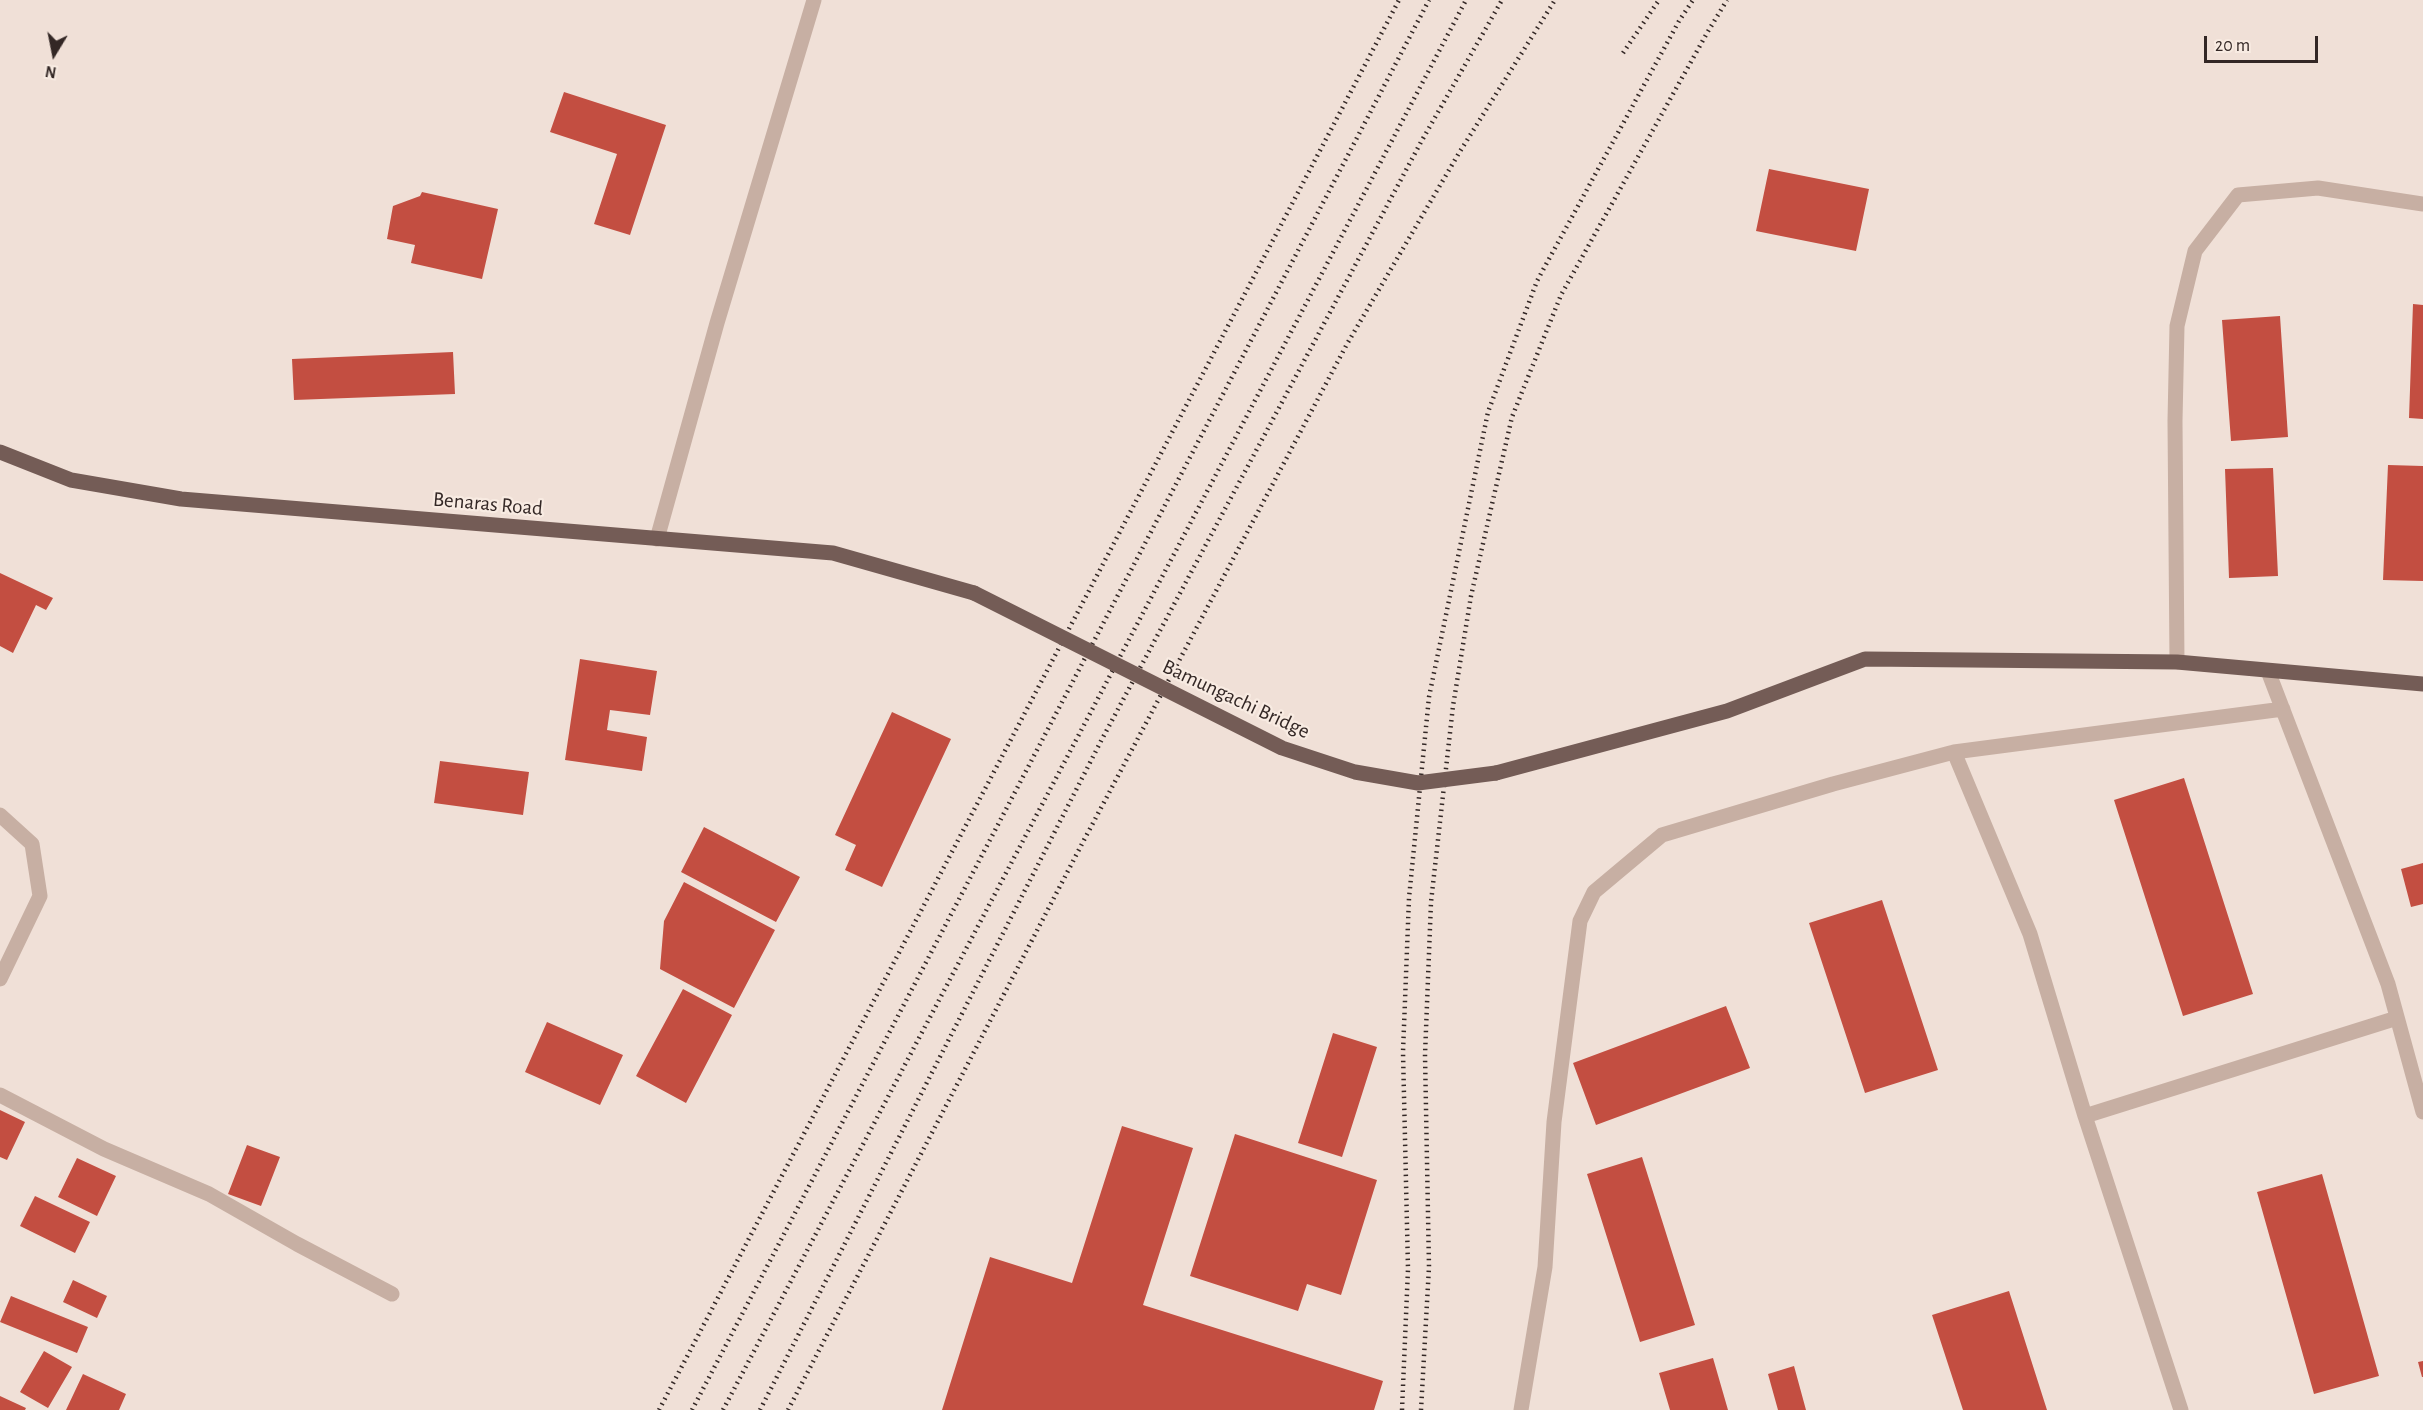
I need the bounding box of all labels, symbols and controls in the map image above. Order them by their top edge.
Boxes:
north arrow [24,24,84,84]
scale bar [2207,24,2321,62]
text: 20 m [2215,37,2250,55]
text: N [44,63,58,81]
street label: Benaras Road [432,487,544,521]
street label: Bamungachi Bridge [1158,654,1314,744]

